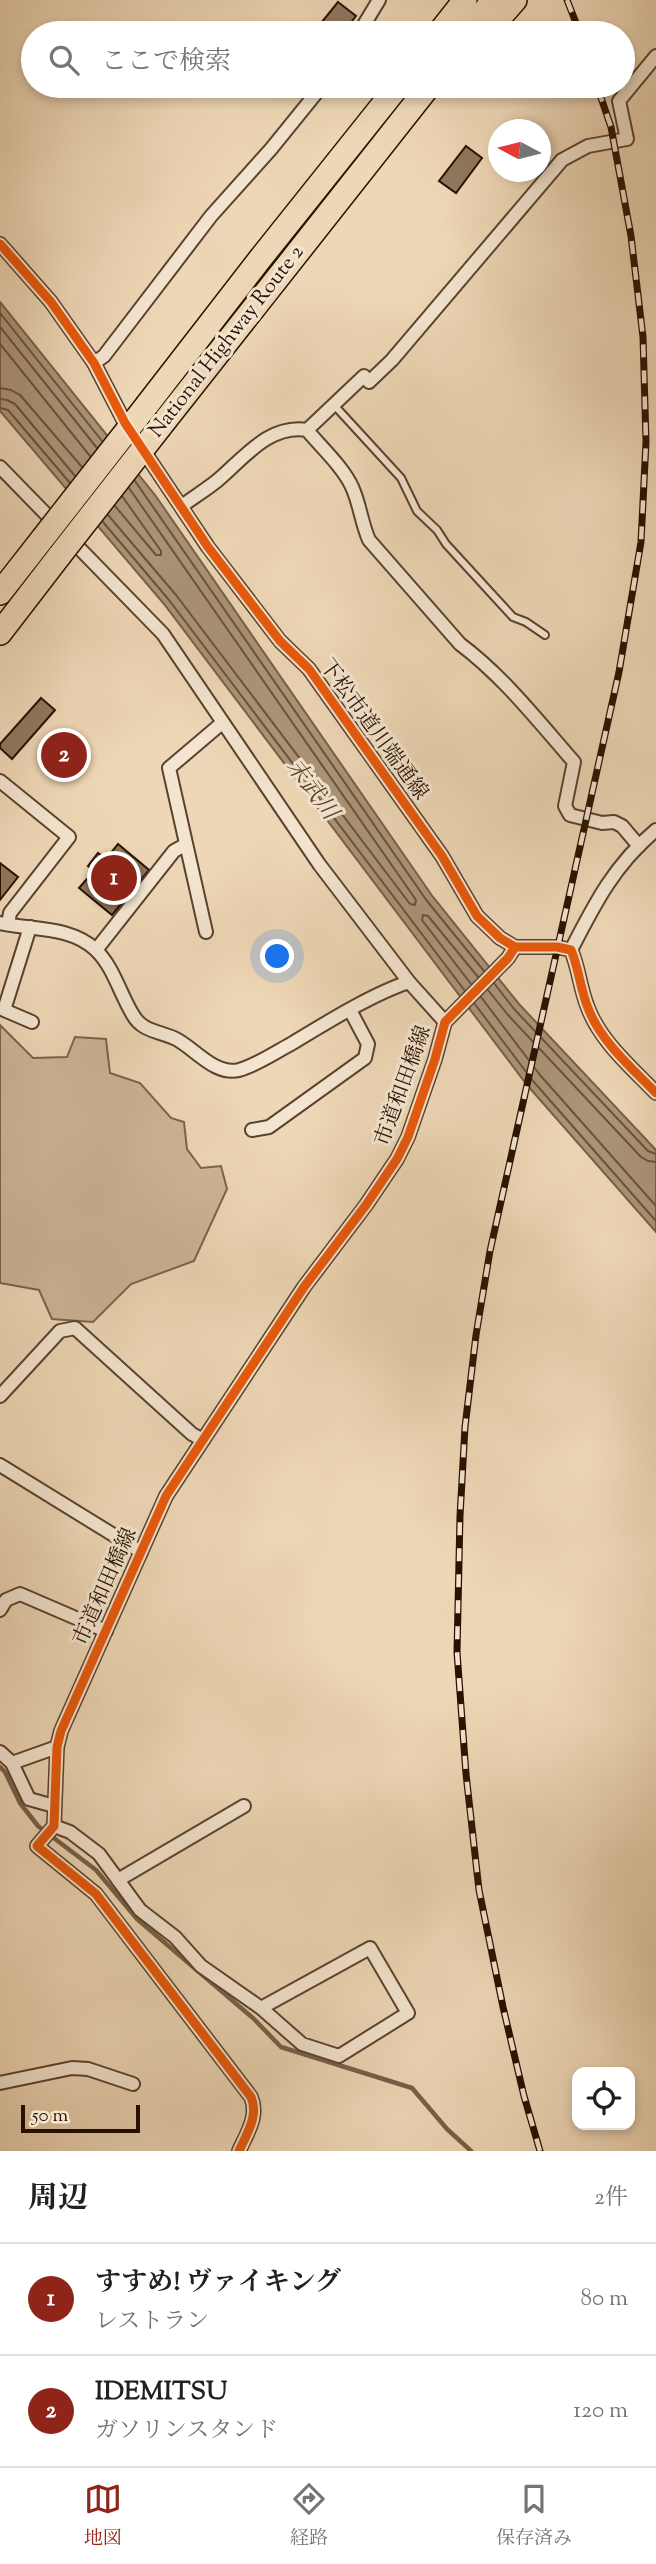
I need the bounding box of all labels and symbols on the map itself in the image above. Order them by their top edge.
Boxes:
north arrow [488,119,551,182]
street label: National Highway Route 2 [142,239,312,445]
street label: 下松市道川端通線 [311,653,435,807]
pin: 2 [41,729,87,781]
water label: 末武川 [277,753,347,830]
pin: 1 [91,852,137,904]
your location [260,939,294,973]
street label: 市道和田橋線 [368,1022,440,1150]
street label: 市道和田橋線 [67,1523,145,1651]
scale bar [21,2102,140,2134]

